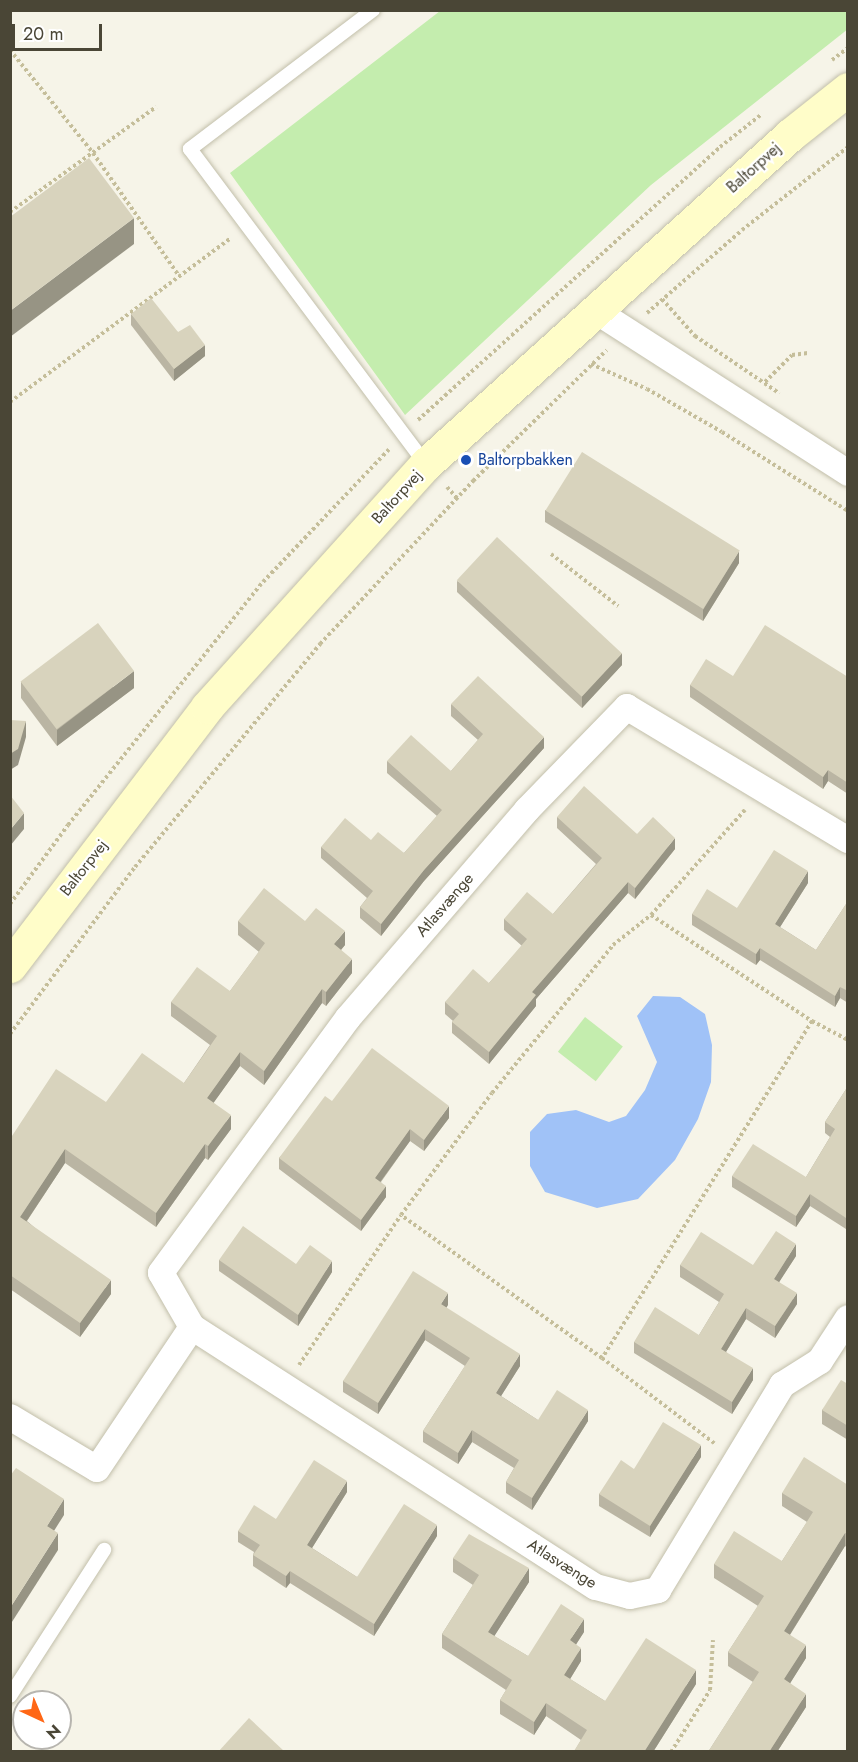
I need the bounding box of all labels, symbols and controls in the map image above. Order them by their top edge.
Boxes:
scale bar [15,12,105,50]
text: 20 m [23,21,63,47]
street label: Baltorpvej [723,139,785,197]
place label: Baltorpbakken [478,450,573,470]
marker: Baltorpbakken [459,453,473,467]
street label: Baltorpvej [368,466,426,528]
street label: Baltorpvej [56,836,112,900]
street label: Atlasvænge [412,869,478,941]
street label: Atlasvænge [524,1535,600,1593]
north arrow [12,1690,72,1750]
text: N [41,1719,66,1745]

